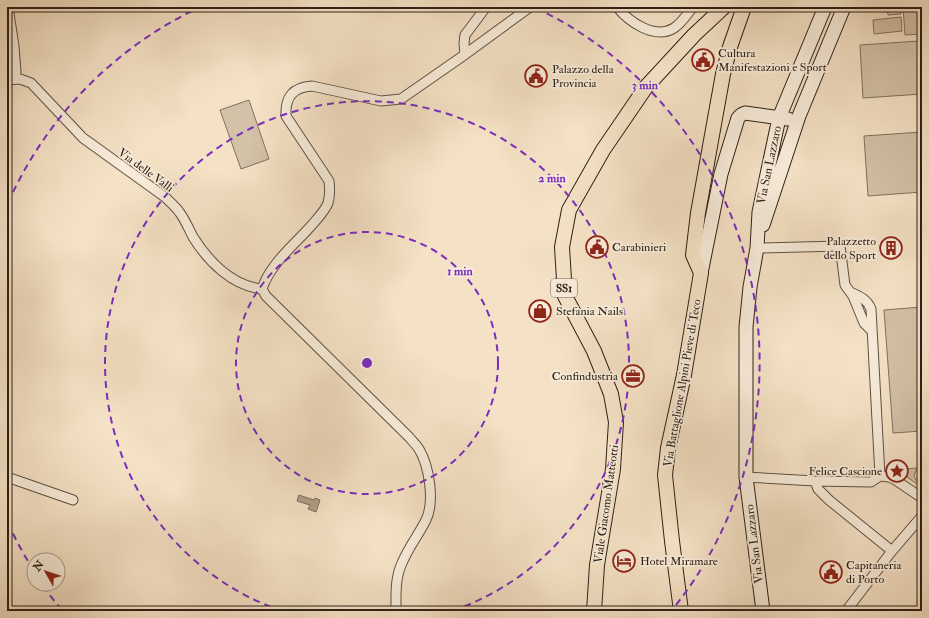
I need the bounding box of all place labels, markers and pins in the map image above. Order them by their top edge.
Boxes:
place label: Cultura Manifestazioni e Sport [718,46,827,75]
public building icon: Cultura Manifestazioni e Sport [690,47,716,73]
place label: Palazzo della Provincia [552,62,615,91]
public building icon: Palazzo della Provincia [523,63,549,89]
public building icon: Carabinieri [584,234,610,260]
place label: Palazzetto dello Sport [824,234,876,263]
building icon: Palazzetto dello Sport [878,235,904,261]
place label: Carabinieri [612,240,666,255]
shop icon: Stefania Nails [527,298,553,324]
place label: Stefania Nails [556,304,623,319]
centre of rings [360,356,374,370]
office icon: Confindustria [620,363,646,389]
place label: Confindustria [552,369,619,384]
place icon: Felice Cascione [884,458,910,484]
place label: Felice Cascione [808,464,882,479]
hotel icon: Hotel Miramare [611,548,637,574]
place label: Hotel Miramare [640,554,718,569]
place label: Capitaneria di Porto [846,558,902,587]
public building icon: Capitaneria di Porto [818,559,844,585]

